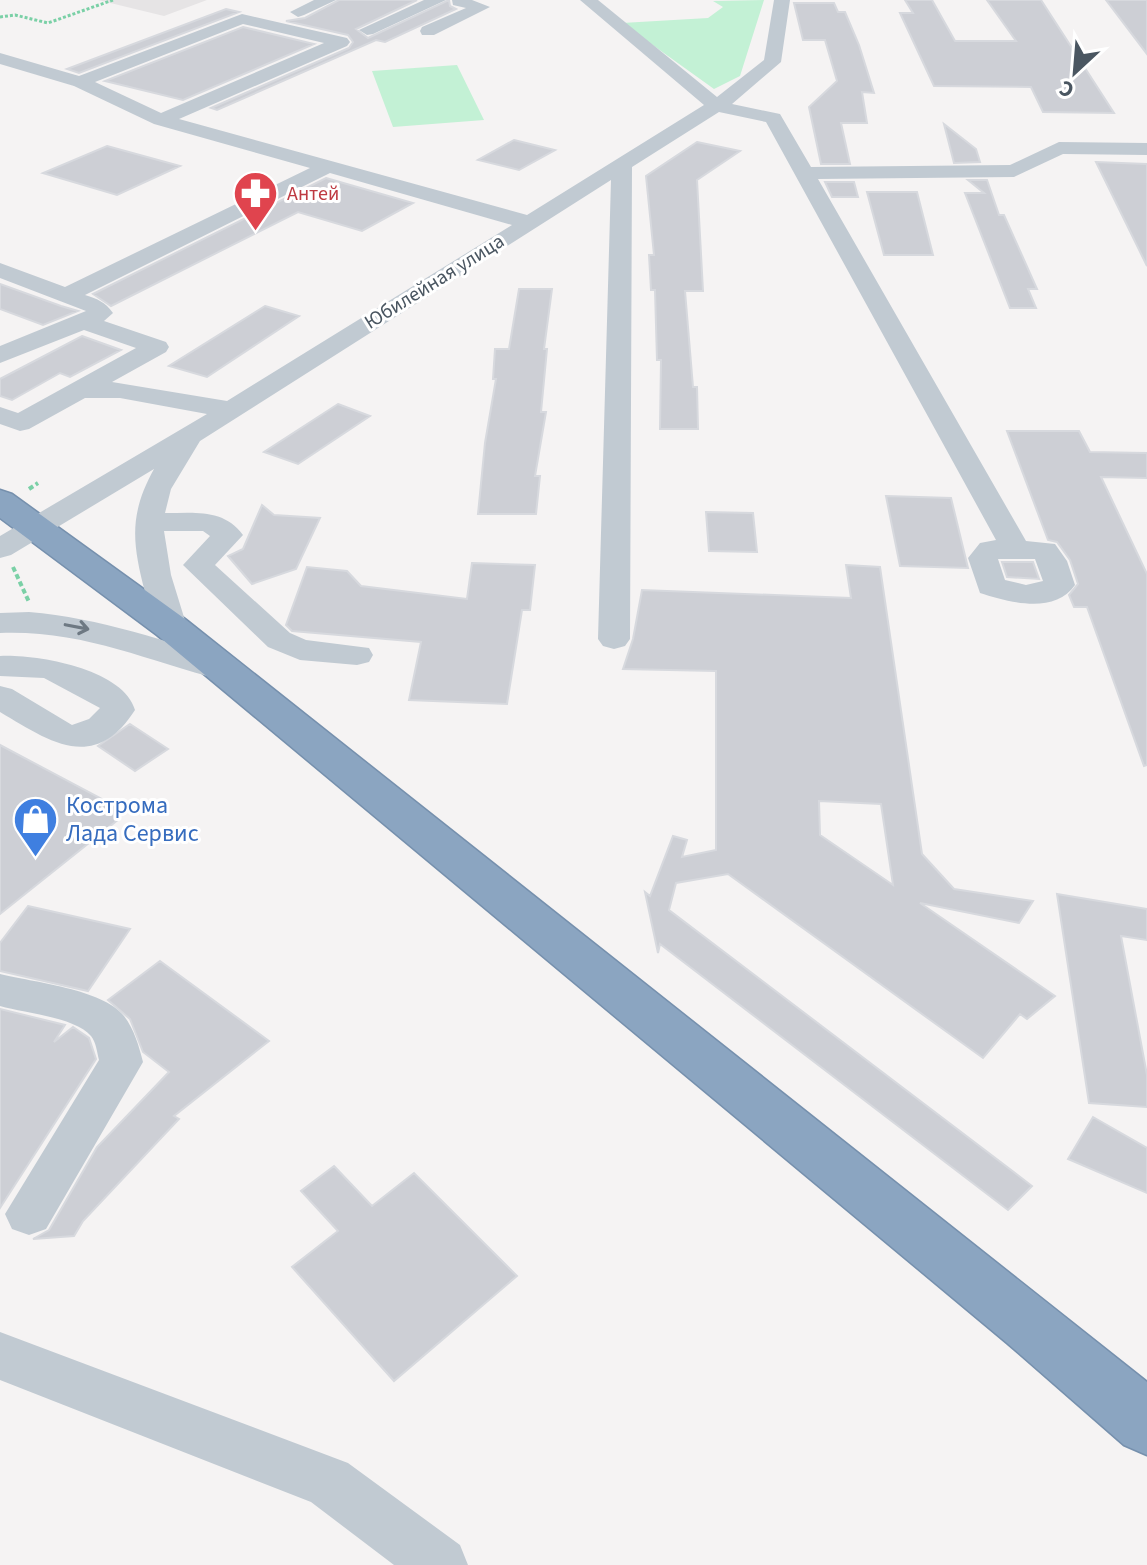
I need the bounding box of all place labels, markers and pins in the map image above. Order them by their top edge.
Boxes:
pharmacy icon: Антей [232,169,280,232]
place label: Антей [287,180,339,208]
place label: Кострома Лада Сервис [66,788,199,851]
shop icon: Кострома Лада Сервис [11,795,59,858]

